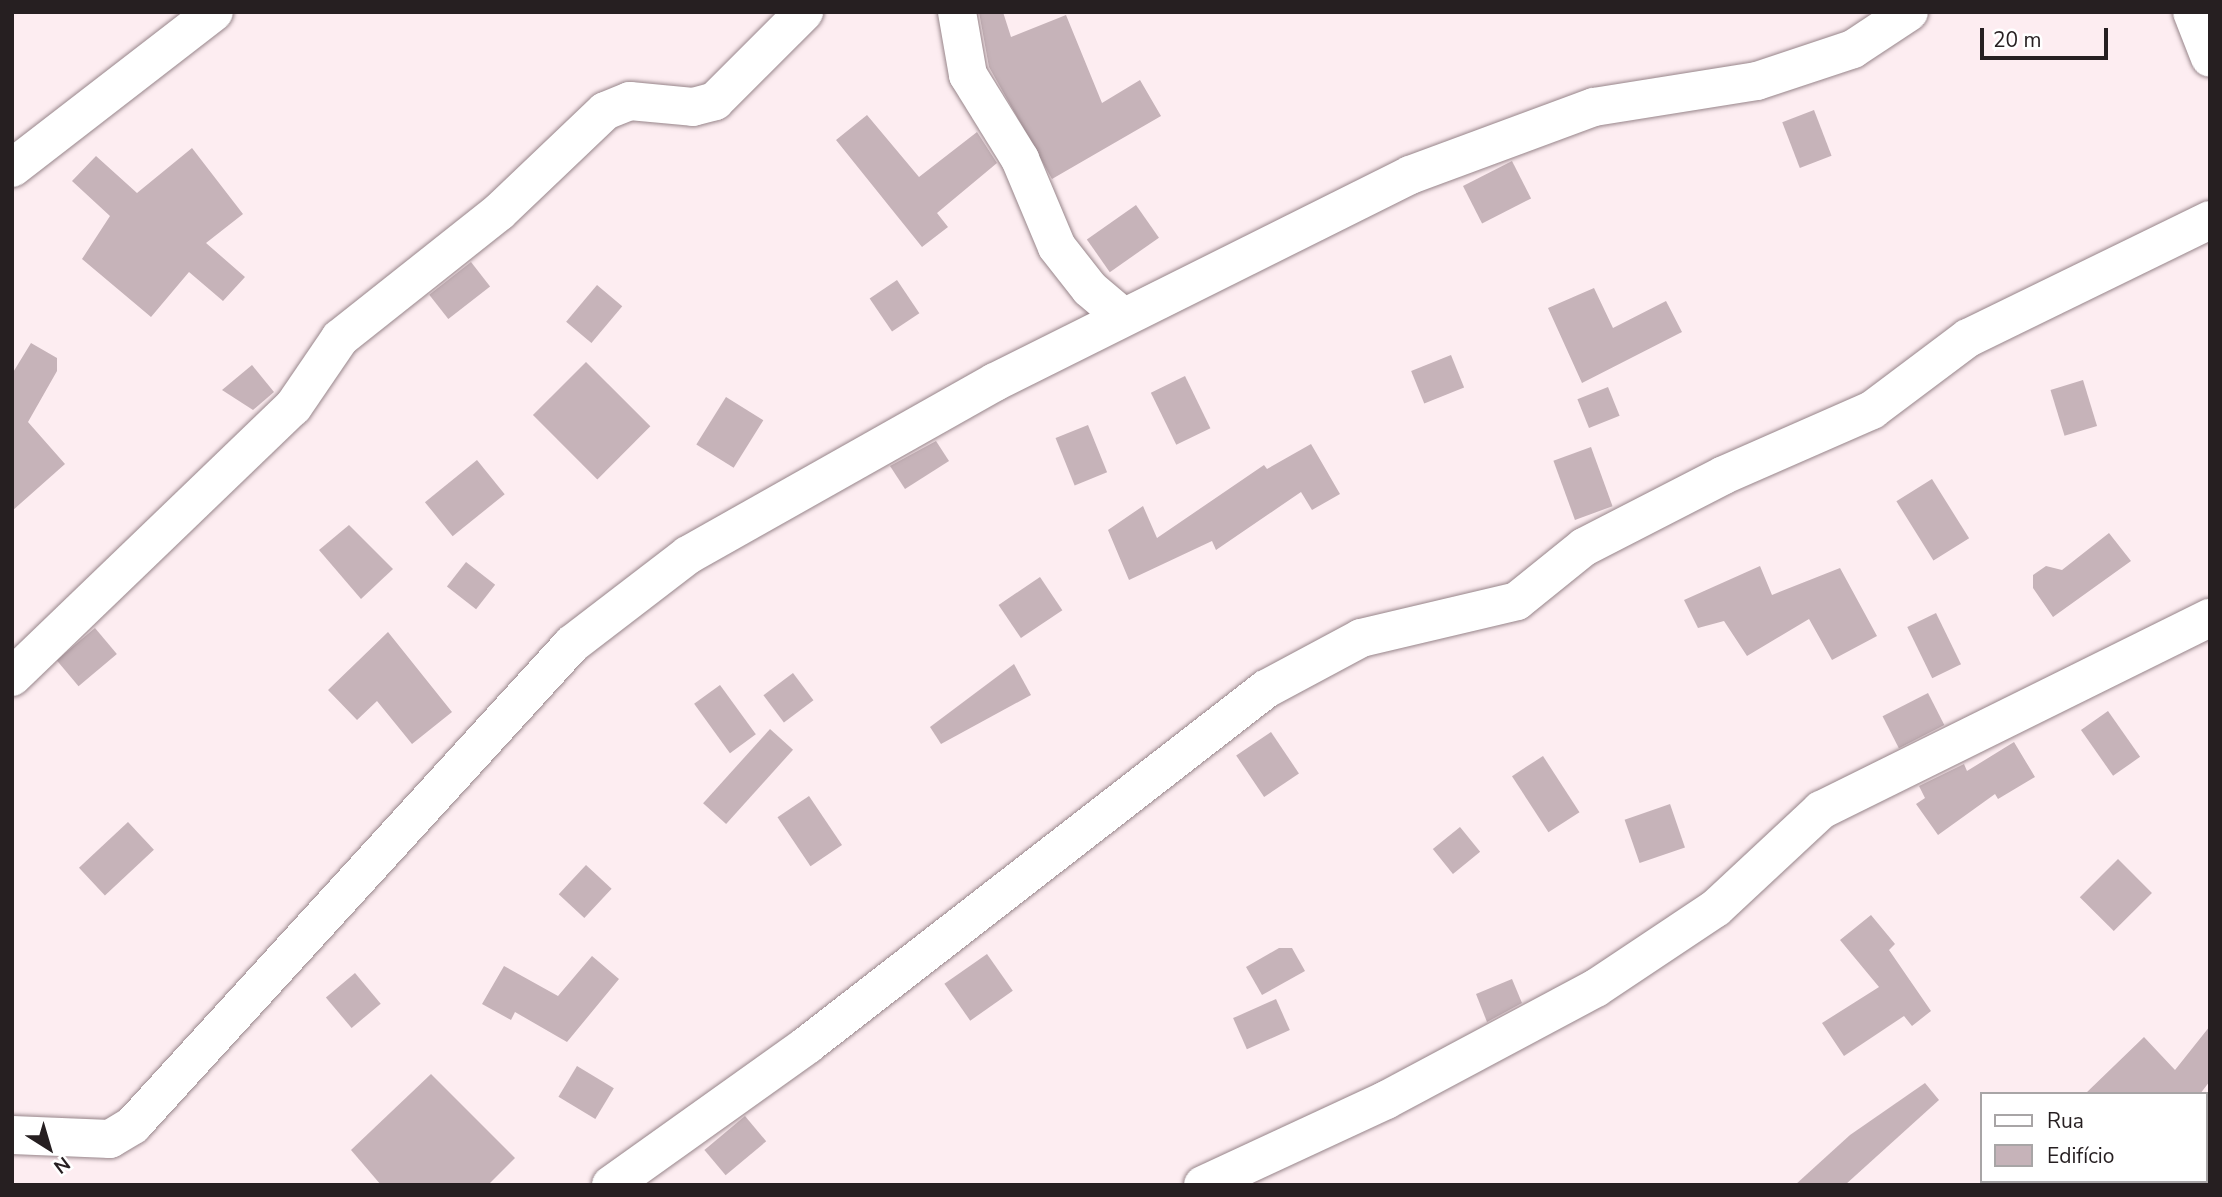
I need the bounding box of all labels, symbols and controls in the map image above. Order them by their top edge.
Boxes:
scale bar [1984,14,2112,58]
text: 20 m [1993,26,2042,54]
legend [1980,1092,2208,1183]
text: Rua [2047,1107,2084,1135]
north arrow [14,1113,84,1183]
text: Edifício [2047,1142,2114,1170]
text: N [48,1150,75,1179]

